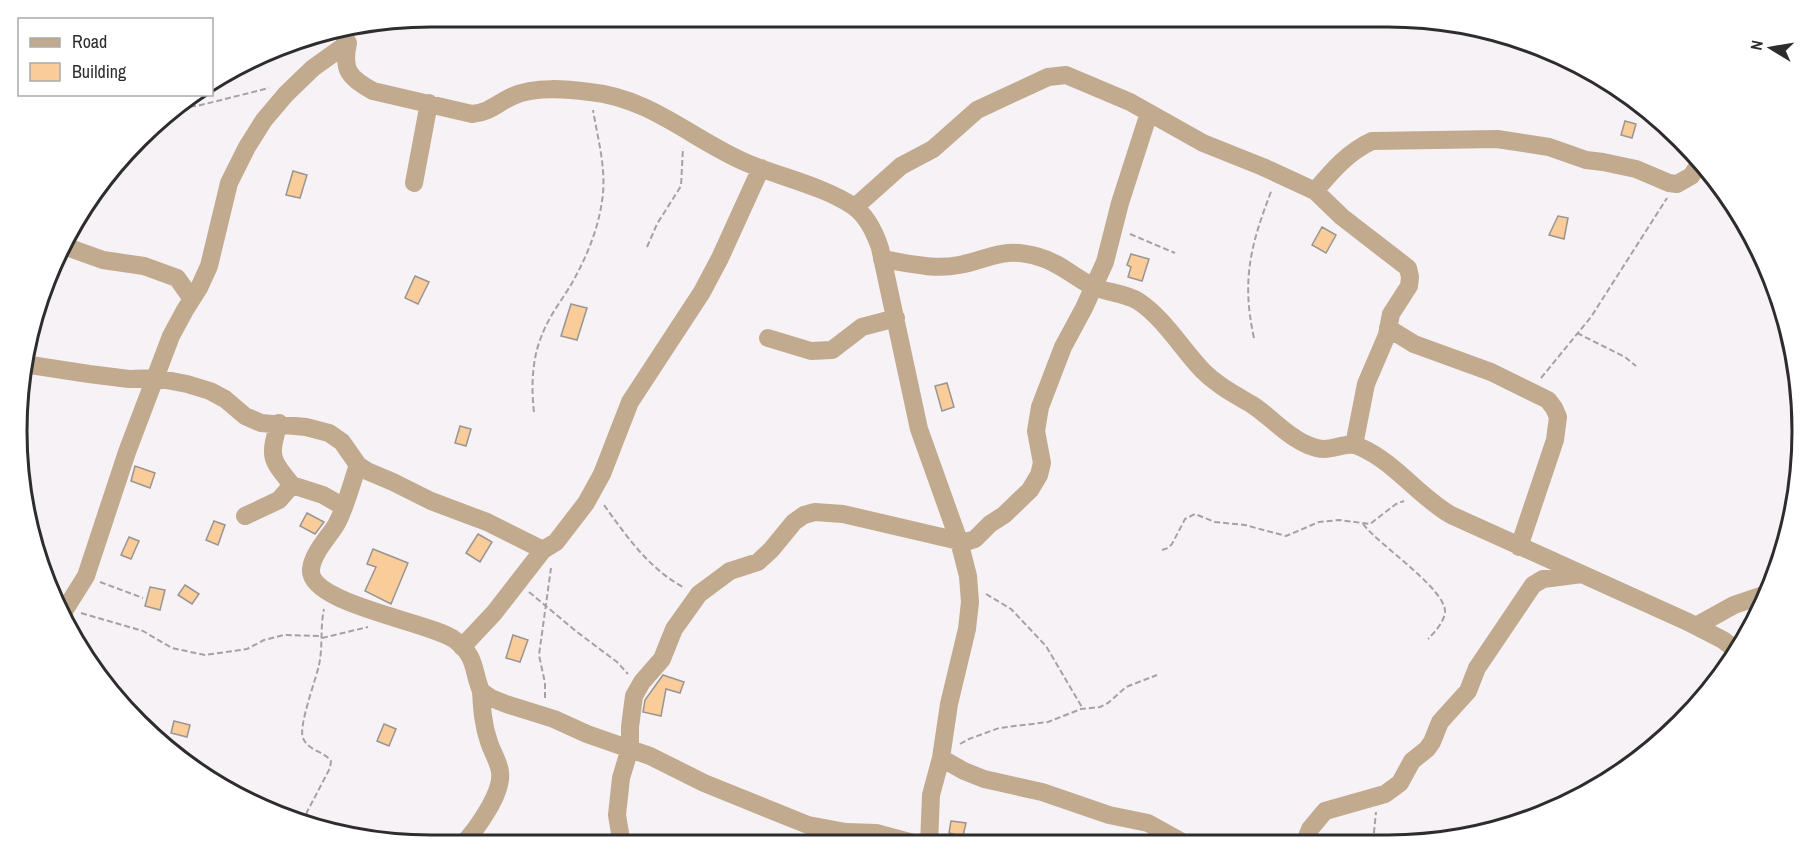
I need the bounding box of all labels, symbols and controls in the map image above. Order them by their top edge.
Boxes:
legend [18,18,213,96]
north arrow [1741,18,1801,78]
text: Road [72,29,107,54]
text: N [1745,38,1768,52]
text: Building [72,59,127,84]

